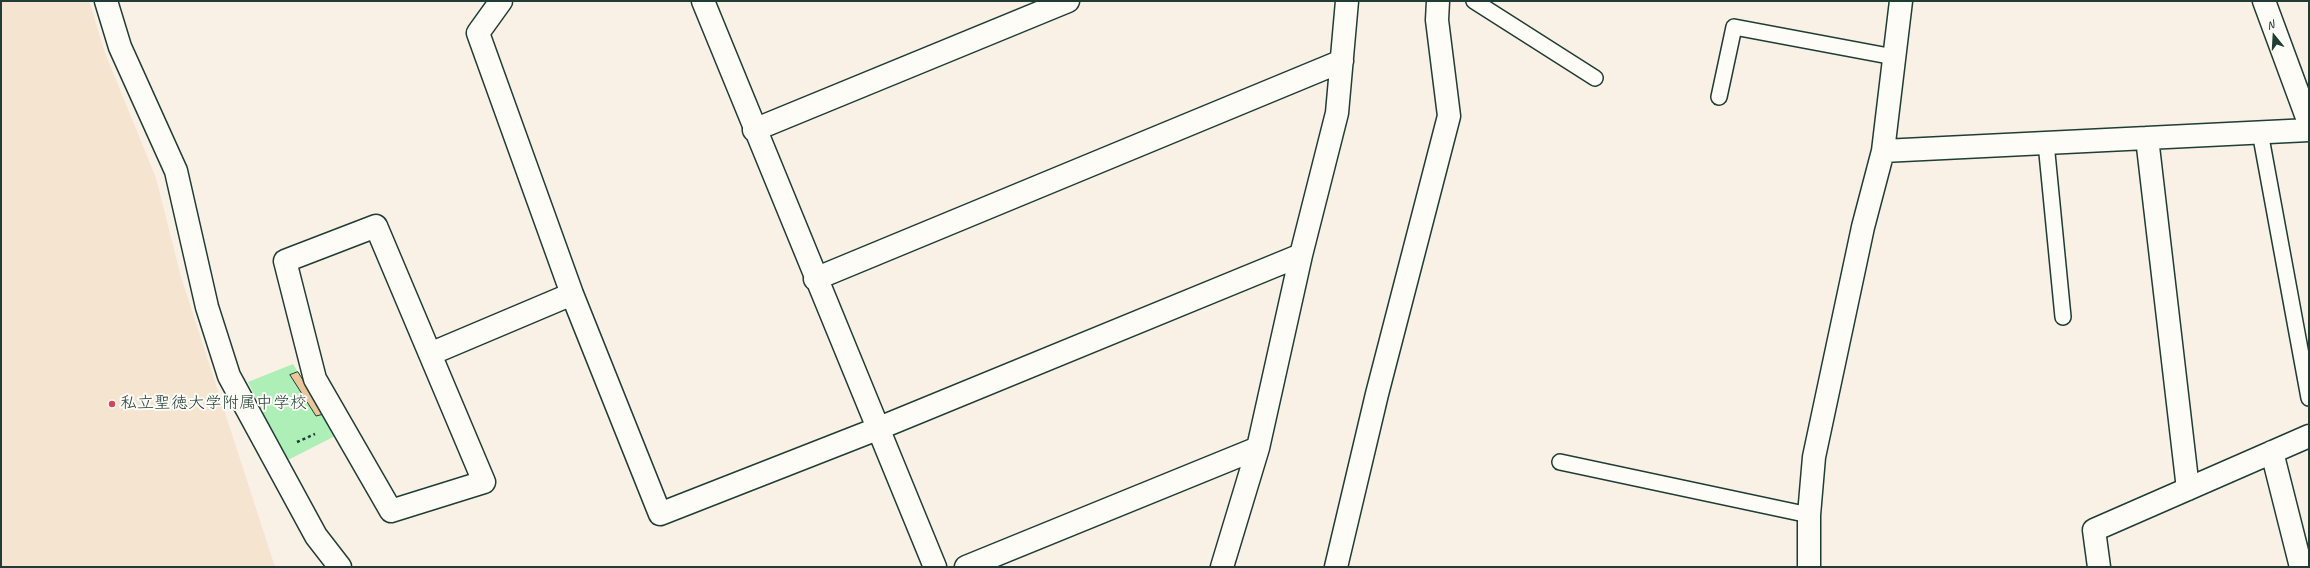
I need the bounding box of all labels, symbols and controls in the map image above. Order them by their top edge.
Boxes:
north arrow [2254,16,2294,56]
text: N [2265,17,2276,32]
place label: 私立聖徳大学附属中学校 [120,394,307,414]
marker: 私立聖徳大学附属中学校 [107,399,117,409]

